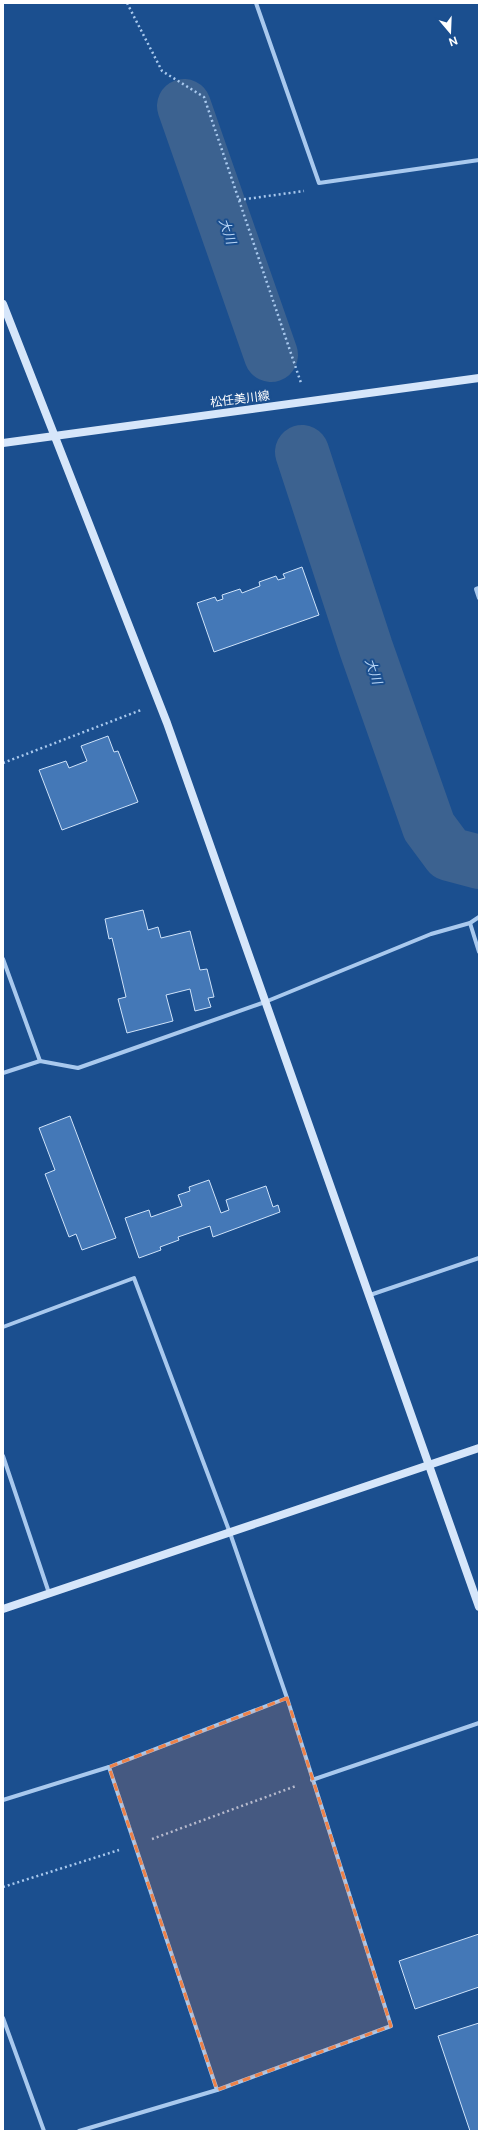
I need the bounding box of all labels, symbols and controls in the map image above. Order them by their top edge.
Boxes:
north arrow [430,12,470,52]
text: N [447,34,459,49]
water label: 大川 [216,216,239,248]
street label: 松任美川線 [209,388,271,410]
water label: 大川 [362,656,385,688]

